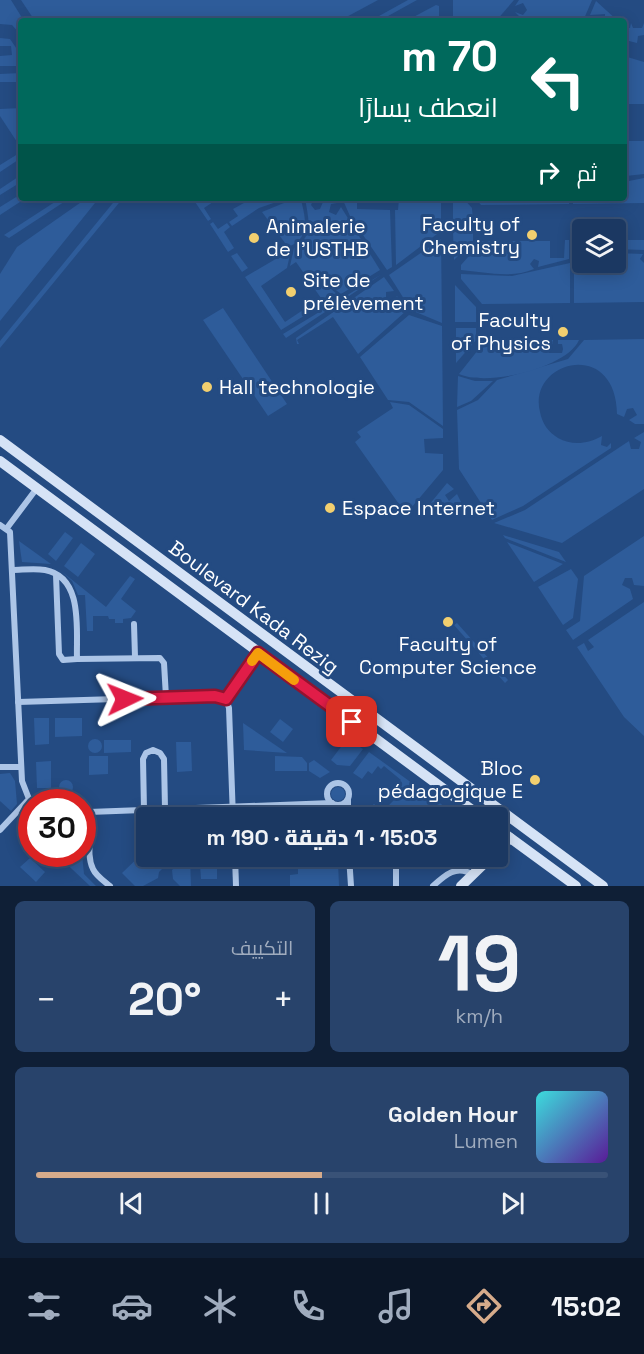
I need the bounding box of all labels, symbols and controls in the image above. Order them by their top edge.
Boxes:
text: 70 m [401,30,498,83]
icon: left [519,42,597,120]
text: انعطف يسارًا [358,90,498,125]
icon: right [532,156,565,189]
text: ثم [577,159,597,187]
place label: Faculty of Chemistry [422,211,520,260]
place label: Animalerie de l'USTHB [266,213,369,262]
map controls [572,219,626,273]
button: layers [572,219,626,273]
marker: Faculty of Chemistry [525,228,539,242]
marker: Animalerie de l'USTHB [247,231,261,245]
place label: Site de prélèvement [303,267,424,316]
marker: Site de prélèvement [284,285,298,299]
place label: Faculty of Physics [451,307,551,356]
marker: Faculty of Physics [556,325,570,339]
place label: Hall technologie [219,374,375,400]
marker: Hall technologie [200,380,214,394]
place label: Espace Internet [342,495,495,521]
marker: Espace Internet [323,501,337,515]
street label: Boulevard Kada Rezig [164,534,344,680]
marker: Faculty of Computer Science [441,615,455,629]
place label: Faculty of Computer Science [359,631,537,680]
position arrow [93,667,157,731]
pin [326,696,377,747]
icon: arrive [335,705,368,738]
place label: Bloc pédagogique E [378,755,523,804]
marker: Bloc pédagogique E [528,773,542,787]
speed limit sign: 30 [18,789,96,867]
text: 15:03 · 1 دقيقة · 190 m [207,823,437,851]
text: 19 [438,914,521,1014]
text: التكييف [231,935,294,961]
text: 20° [128,971,202,1028]
text: − [36,979,56,1021]
text: + [273,979,294,1021]
text: km/h [455,1003,503,1029]
text: Golden Hour [388,1100,518,1128]
text: Lumen [454,1128,518,1154]
icon: previous [115,1187,148,1220]
icon: pause [305,1187,338,1220]
icon: next [496,1187,529,1220]
icon: filters [23,1285,65,1327]
icon: car [111,1285,153,1327]
icon: climate [199,1285,241,1327]
icon: phone [287,1285,329,1327]
icon: music [375,1285,417,1327]
icon: directions [463,1285,505,1327]
text: 15:02 [551,1289,621,1324]

